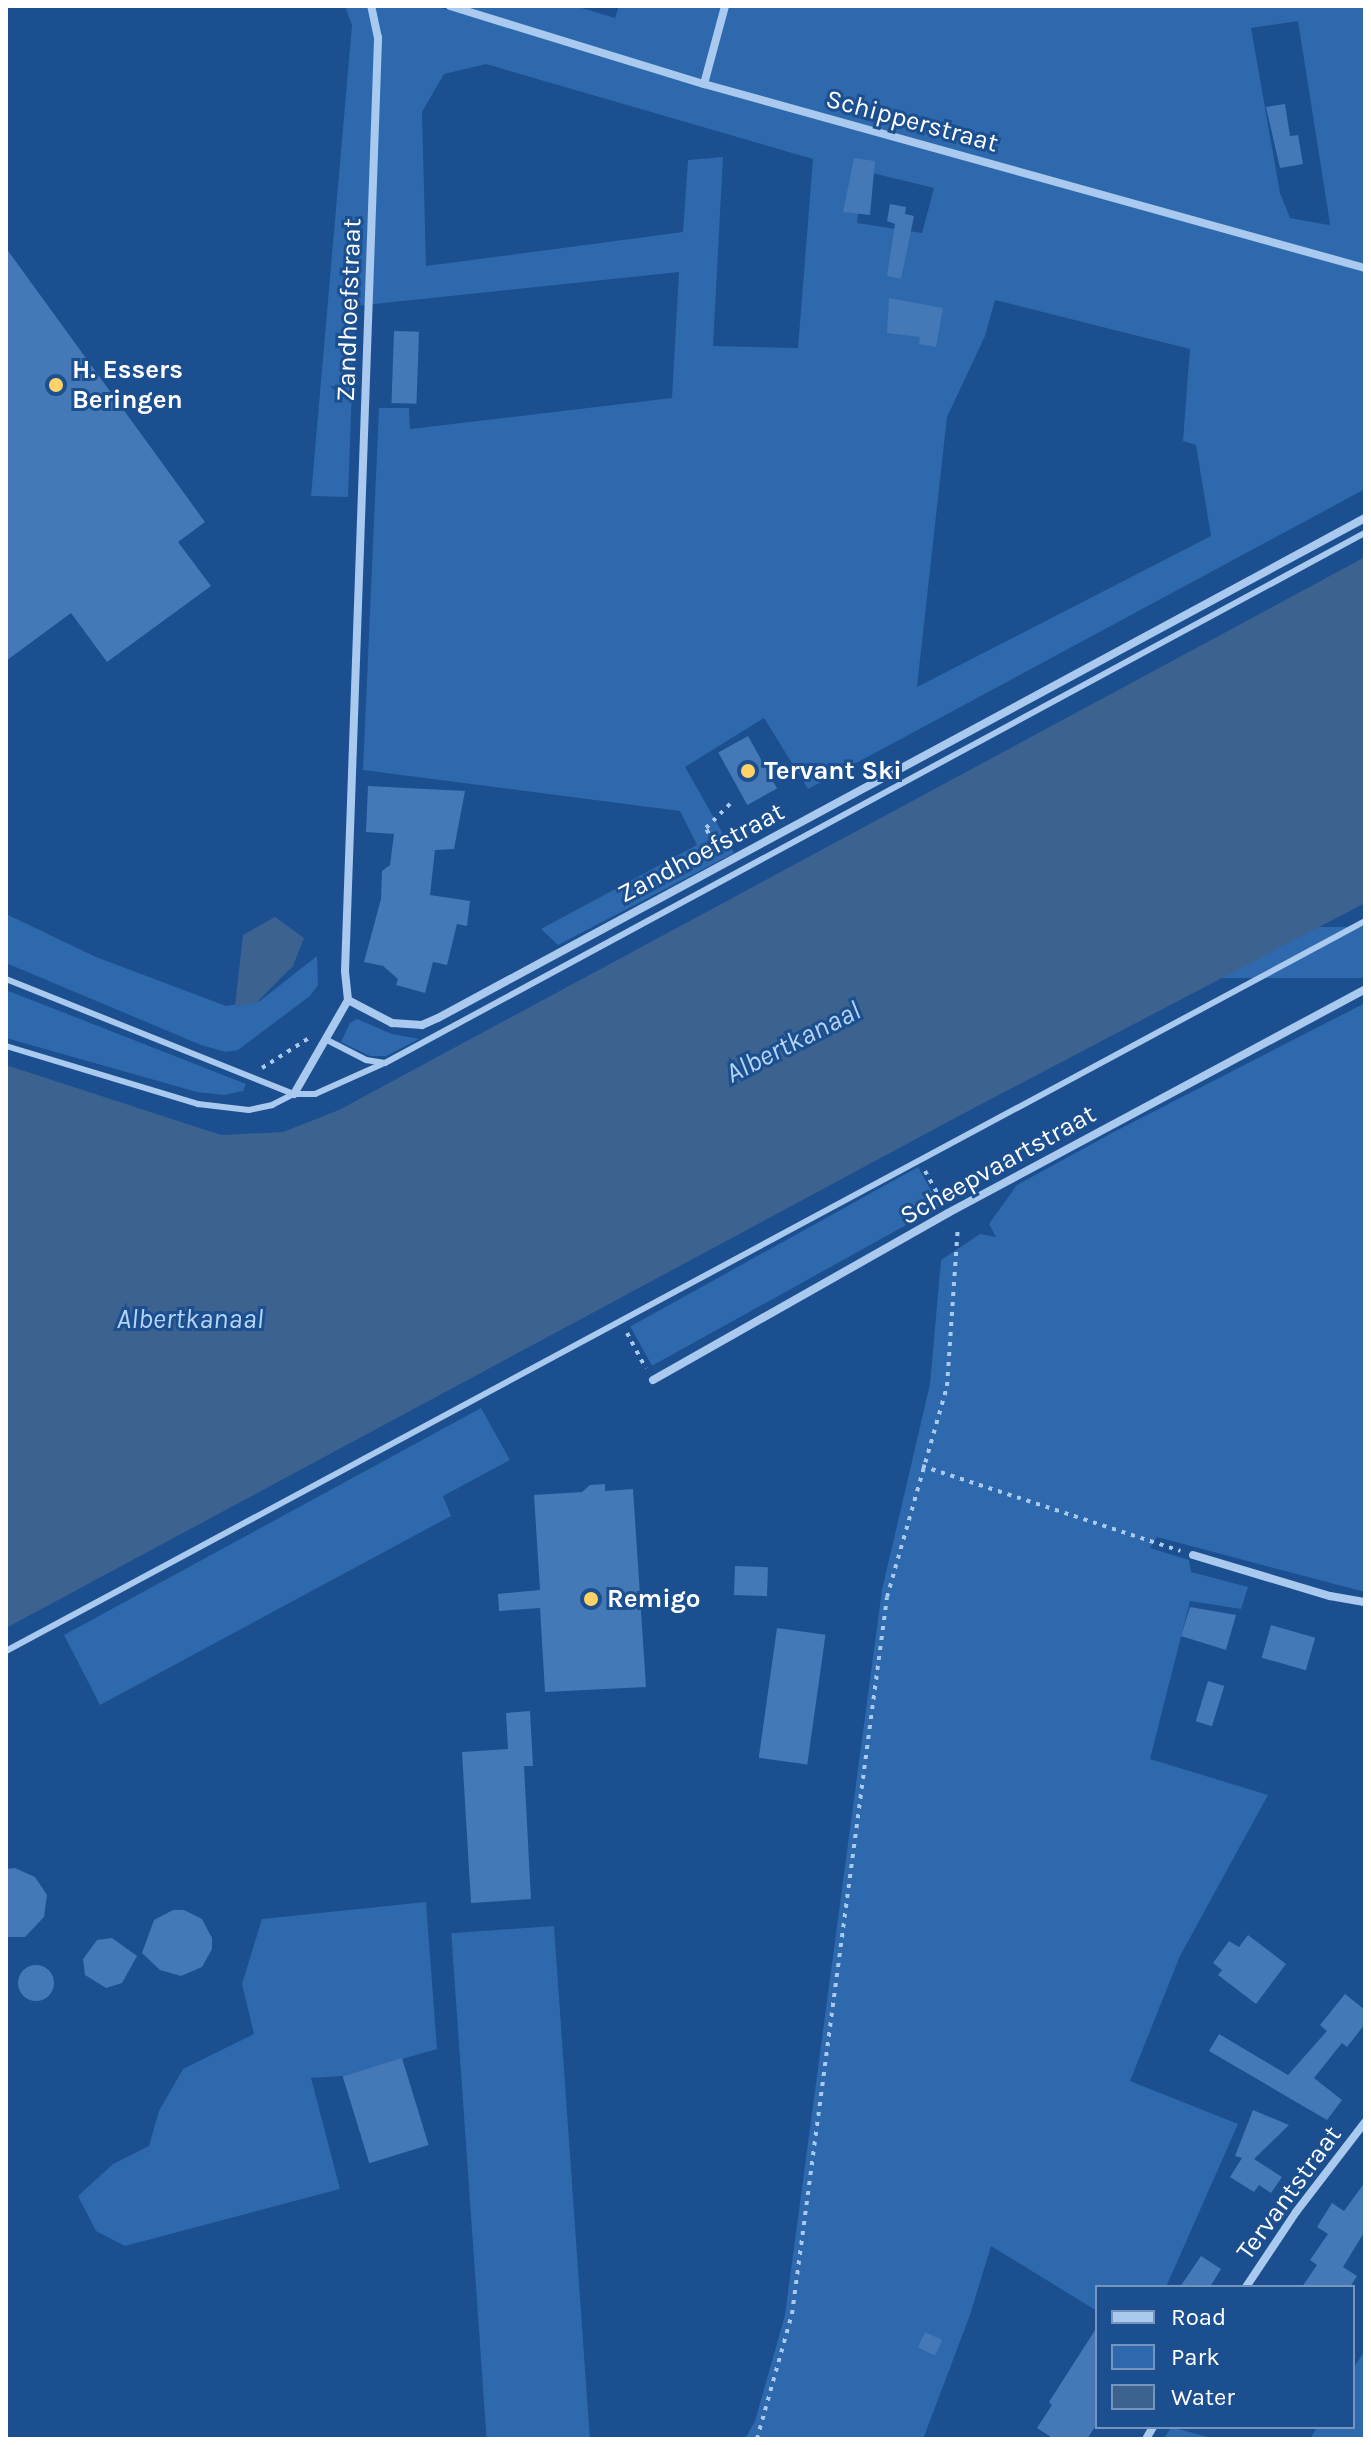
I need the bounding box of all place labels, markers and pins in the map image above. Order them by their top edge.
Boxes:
place label: H. Essers Beringen [72,354,183,416]
marker: H. Essers Beringen [47,376,65,394]
place label: Tervant Ski [764,755,902,787]
marker: Tervant Ski [739,762,757,780]
place label: Remigo [607,1583,701,1615]
marker: Remigo [582,1590,600,1608]

